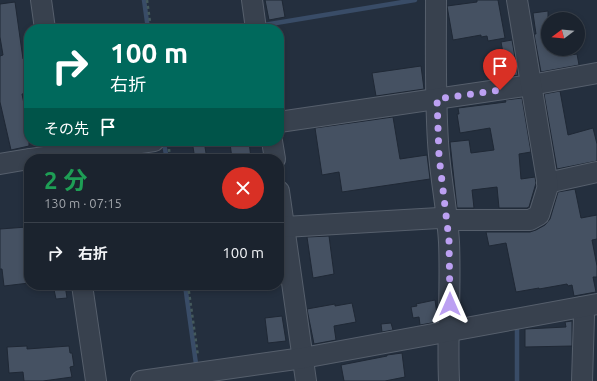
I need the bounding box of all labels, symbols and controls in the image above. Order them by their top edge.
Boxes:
north arrow [541,12,585,56]
map controls [541,12,585,56]
text: 100 m [110,37,188,68]
icon: right [44,40,96,92]
pin [483,49,517,90]
icon: arrive [489,55,511,77]
text: 右折 [110,74,146,94]
icon: arrive [97,116,119,138]
text: その先 [44,120,89,137]
text: 2 分 [44,167,87,194]
button: close [222,167,264,209]
text: 130 m · 07:15 [44,196,122,210]
icon: right [44,242,66,264]
text: 100 m [222,244,264,261]
text: 右折 [78,245,108,262]
position arrow [429,283,471,325]

